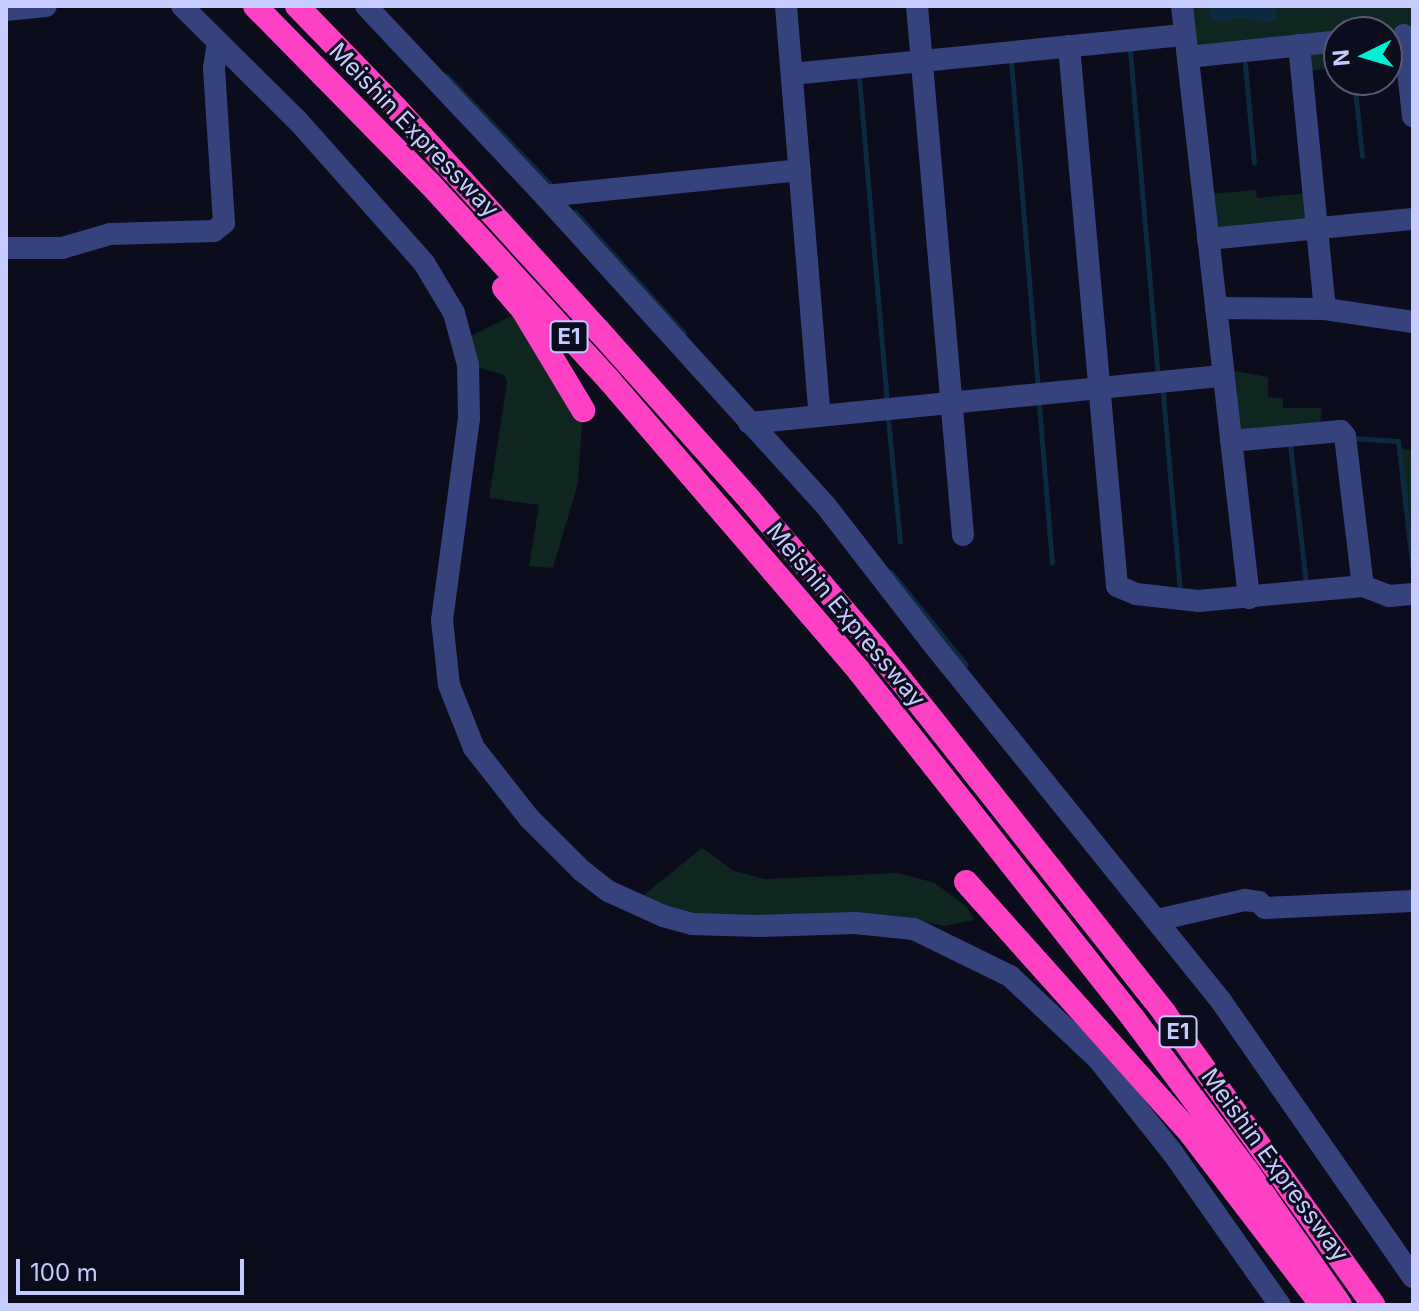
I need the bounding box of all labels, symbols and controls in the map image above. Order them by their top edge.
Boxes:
north arrow [1323,16,1403,96]
street label: Meishin Expressway [323,37,505,223]
text: N [1327,48,1355,67]
road number: E1 [549,319,589,355]
street label: Meishin Expressway [761,517,931,713]
road number: E1 [1158,1014,1198,1050]
street label: Meishin Expressway [1195,1063,1355,1267]
scale bar [20,1243,248,1293]
text: 100 m [30,1258,98,1287]

